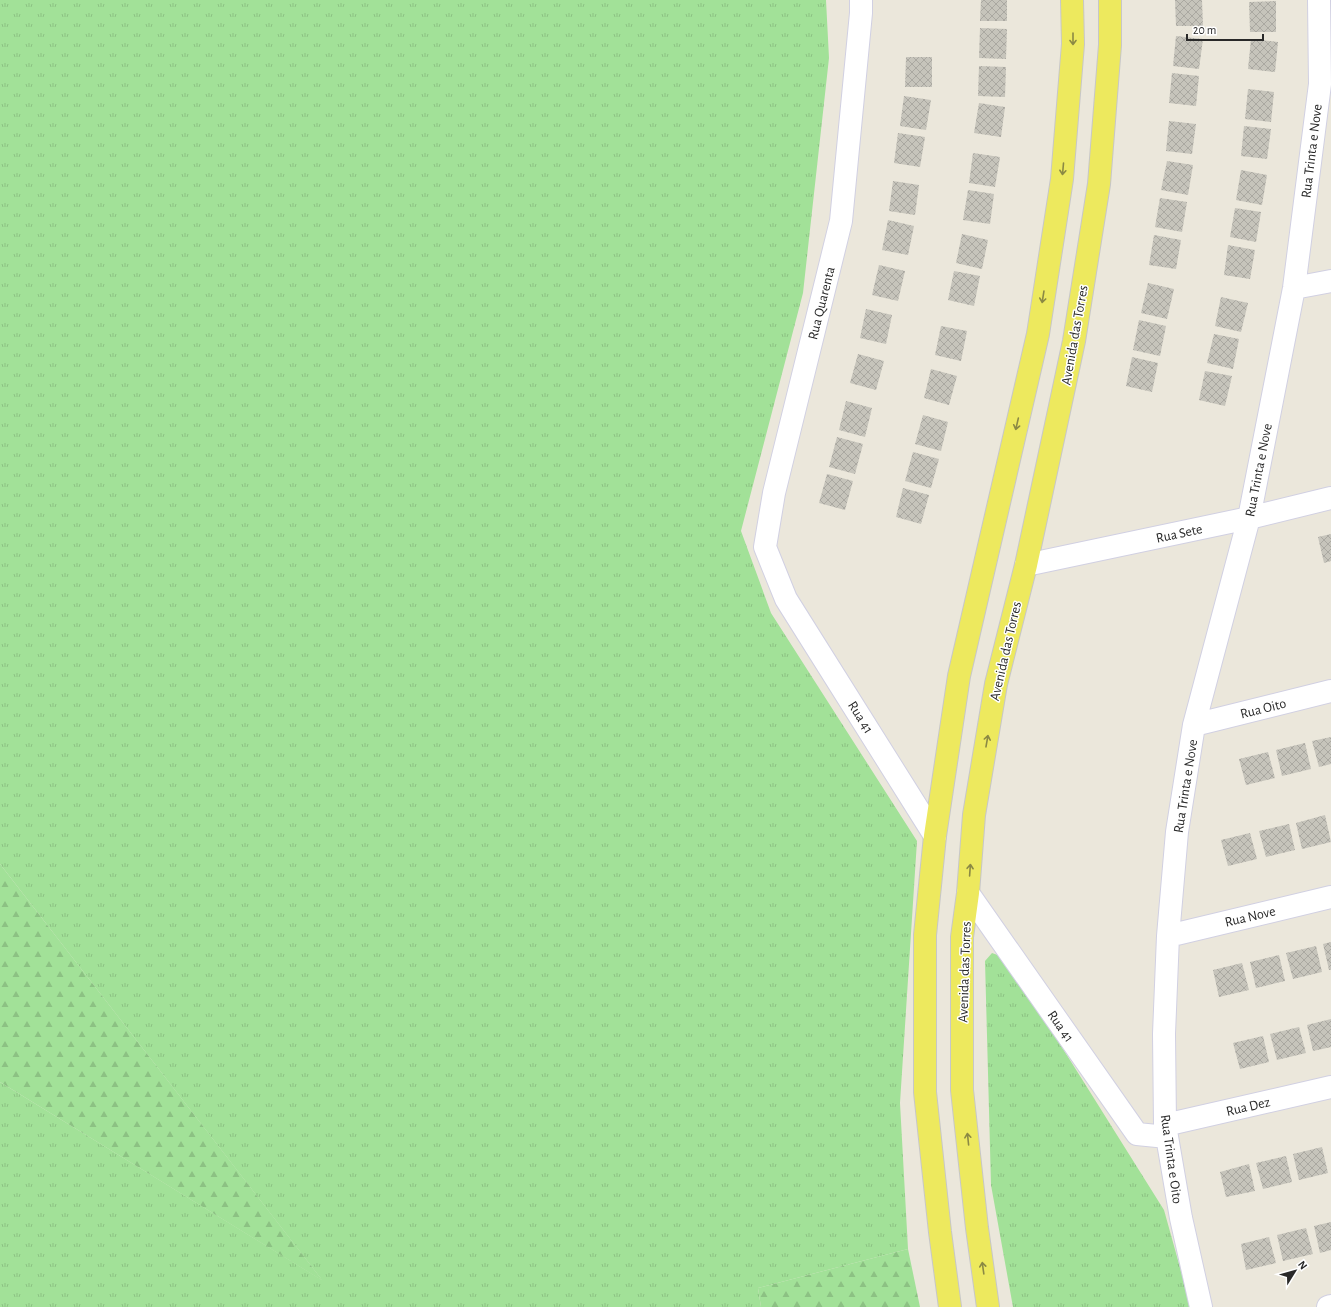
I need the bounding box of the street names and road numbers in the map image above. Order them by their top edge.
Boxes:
street label: Rua Trinta e Nove [1299,103,1325,199]
street label: Rua Quarenta [806,265,838,341]
street label: Avenida das Torres [1059,284,1091,386]
street label: Rua Trinta e Nove [1243,422,1275,518]
street label: Rua Sete [1155,522,1204,546]
street label: Avenida das Torres [988,600,1024,702]
street label: Rua Oito [1239,696,1288,721]
street label: Rua 41 [845,699,875,736]
street label: Rua Trinta e Nove [1172,738,1200,834]
street label: Rua Nove [1224,904,1277,930]
street label: Avenida das Torres [956,921,974,1023]
street label: Rua 41 [1044,1008,1076,1045]
street label: Rua Dez [1225,1095,1272,1119]
street label: Rua Trinta e Oito [1158,1114,1184,1205]

